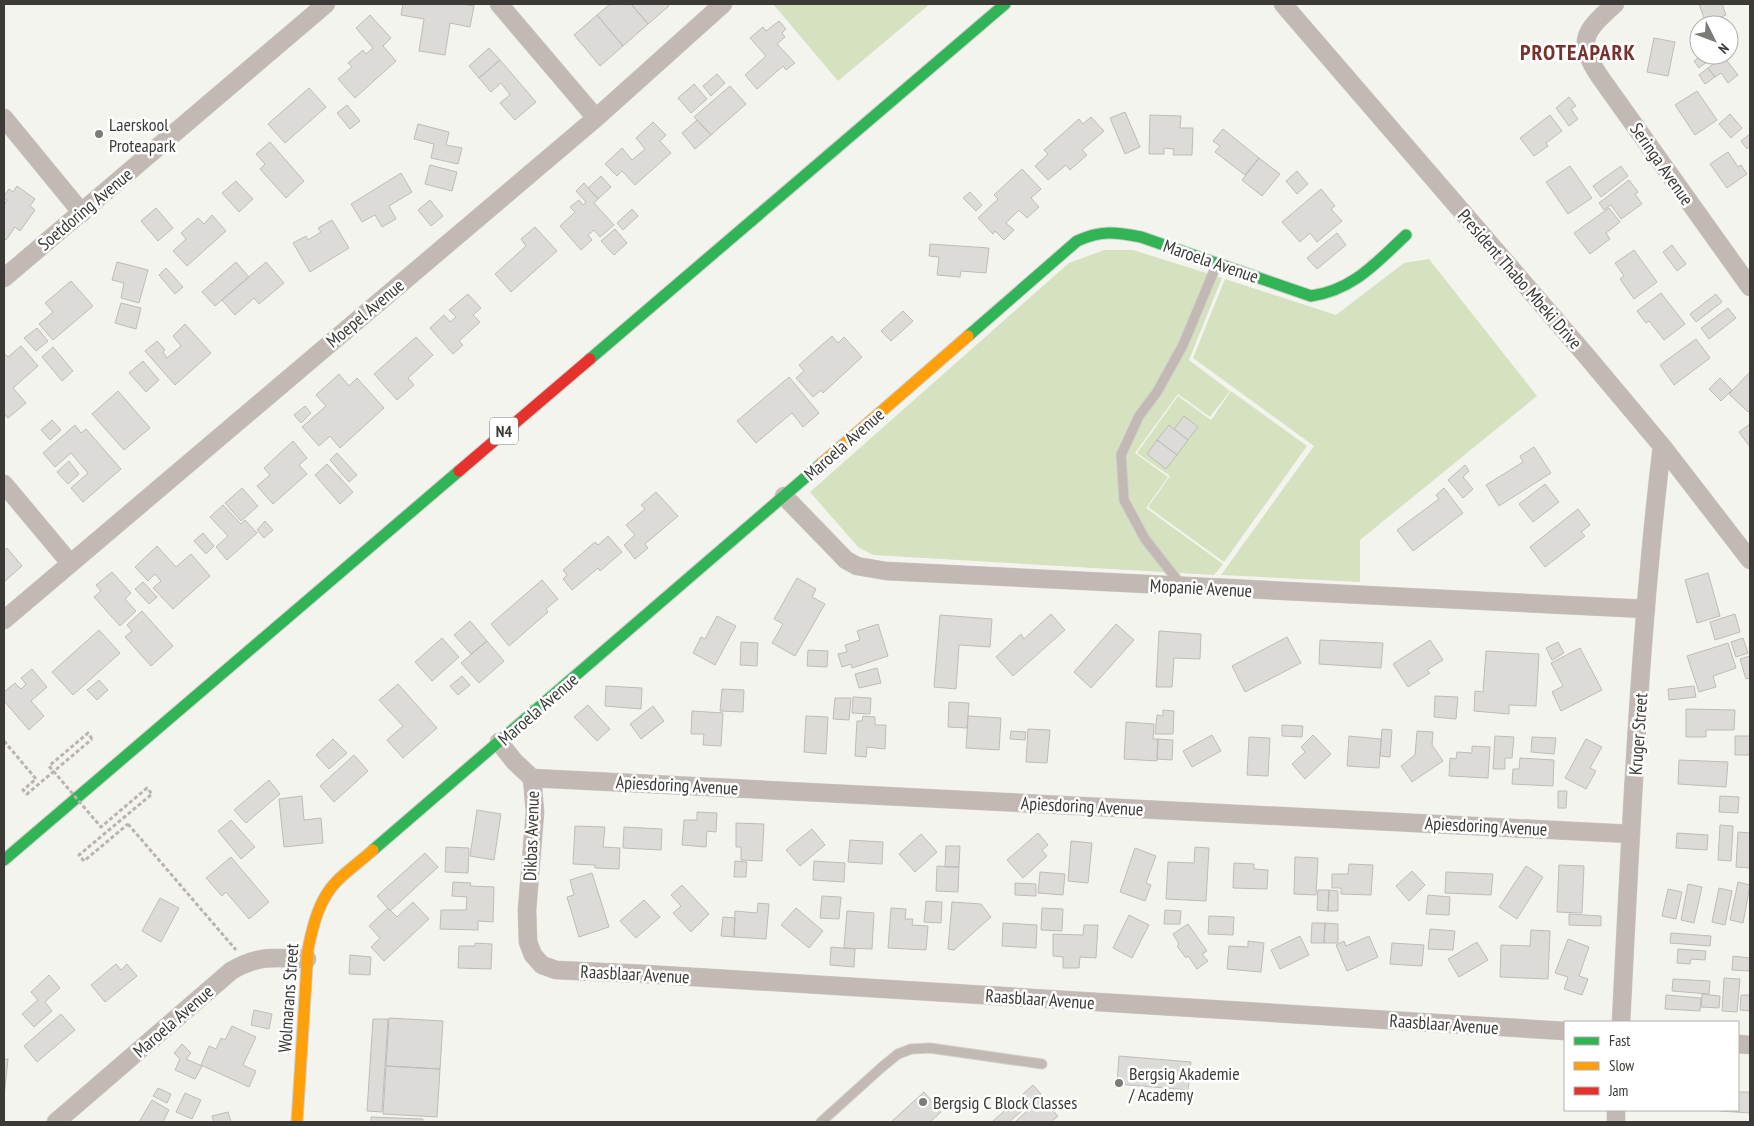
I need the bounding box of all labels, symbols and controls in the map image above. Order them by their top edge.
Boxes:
north arrow [1689,15,1739,65]
district label: PROTEAPARK [1520,38,1636,66]
text: N [1714,40,1733,58]
place label: Laerskool Proteapark [109,113,176,157]
street label: Seringa Avenue [1625,118,1699,210]
marker: Laerskool Proteapark [93,128,105,140]
street label: Soetdoring Avenue [33,163,137,255]
street label: President Thabo Mbeki Drive [1453,204,1587,354]
street label: Maroela Avenue [1160,234,1262,288]
street label: Moepel Avenue [321,274,409,352]
street label: Maroela Avenue [799,403,889,485]
road number: N4 [490,418,518,444]
street label: Mopanie Avenue [1149,574,1253,602]
street label: Maroela Avenue [493,668,583,750]
street label: Kruger Street [1624,692,1652,776]
street label: Apiesdoring Avenue [615,770,739,800]
street label: Dikbas Avenue [518,790,544,882]
street label: Apiesdoring Avenue [1020,791,1144,821]
street label: Apiesdoring Avenue [1424,811,1548,841]
street label: Wolmarans Street [273,943,303,1053]
street label: Raasblaar Avenue [580,960,690,988]
street label: Maroela Avenue [128,980,218,1062]
street label: Raasblaar Avenue [985,984,1095,1014]
street label: Raasblaar Avenue [1389,1009,1499,1039]
legend [1564,1021,1739,1111]
text: Fast [1609,1031,1630,1050]
text: Slow [1609,1056,1634,1075]
place label: Bergsig Akademie / Academy [1128,1062,1240,1106]
marker: Bergsig Akademie / Academy [1113,1077,1125,1089]
text: Jam [1608,1081,1628,1100]
place label: Bergsig C Block Classes [933,1091,1077,1114]
marker: Bergsig C Block Classes [917,1096,929,1108]

